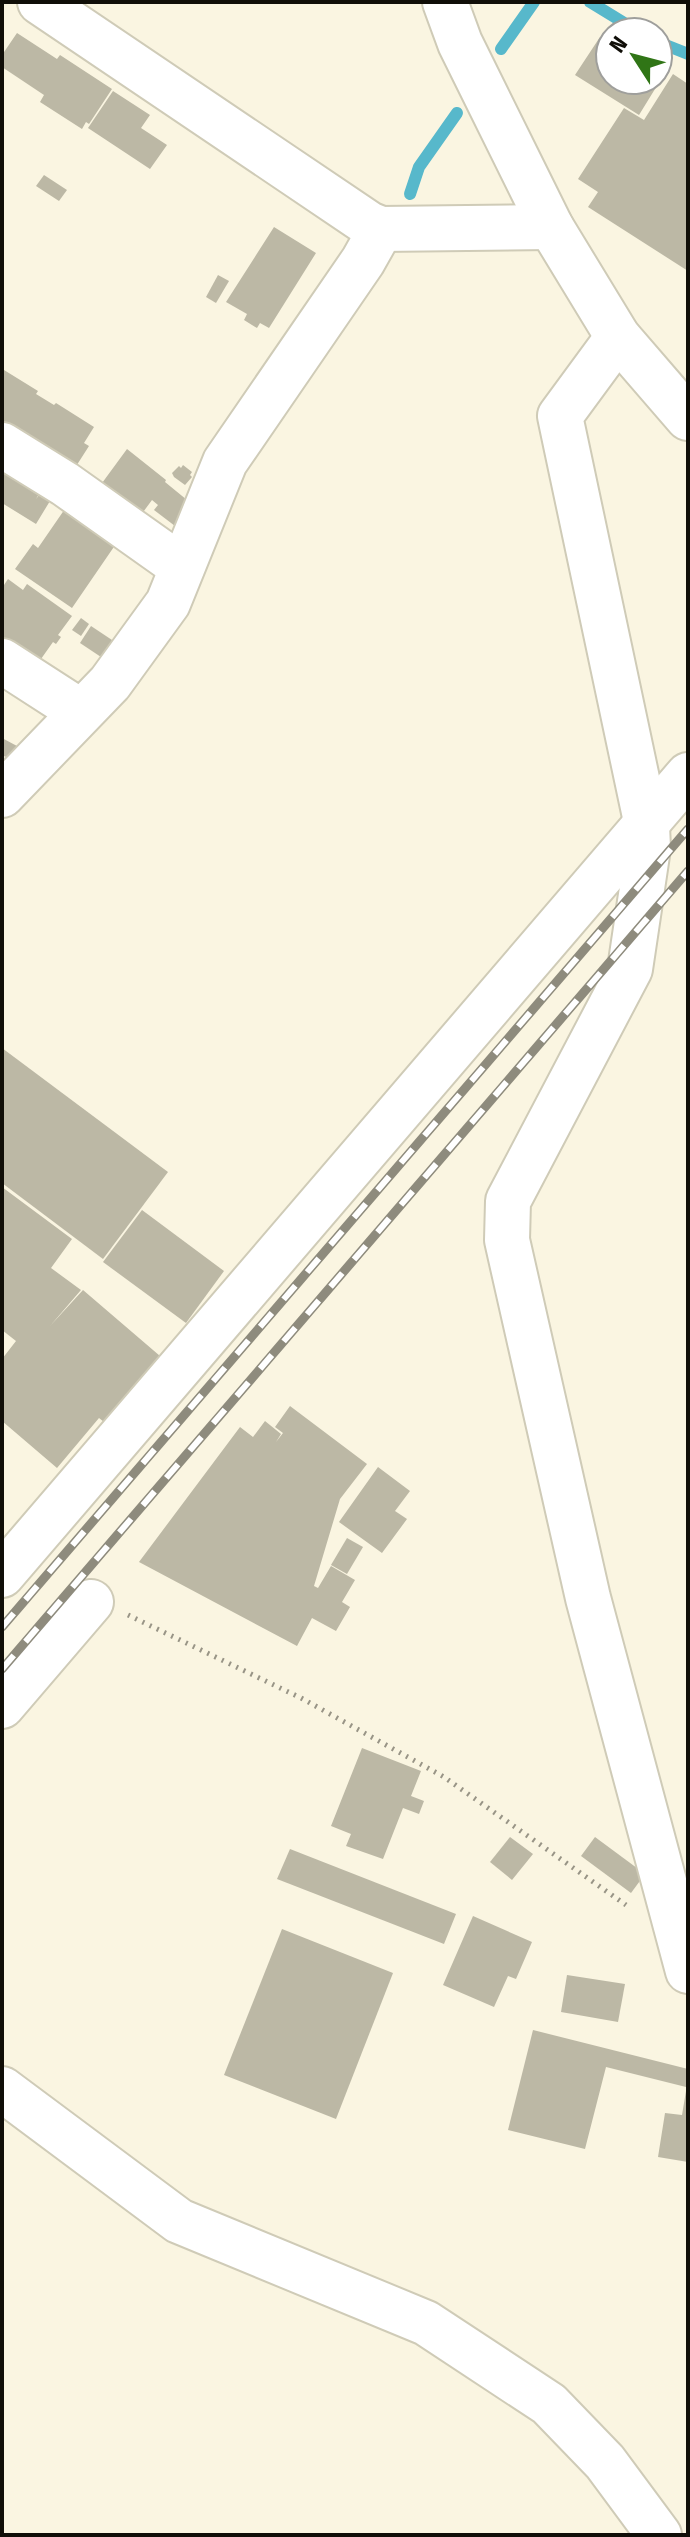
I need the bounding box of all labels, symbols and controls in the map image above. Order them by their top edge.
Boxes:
north arrow [594,16,674,96]
text: N [603,31,633,58]

